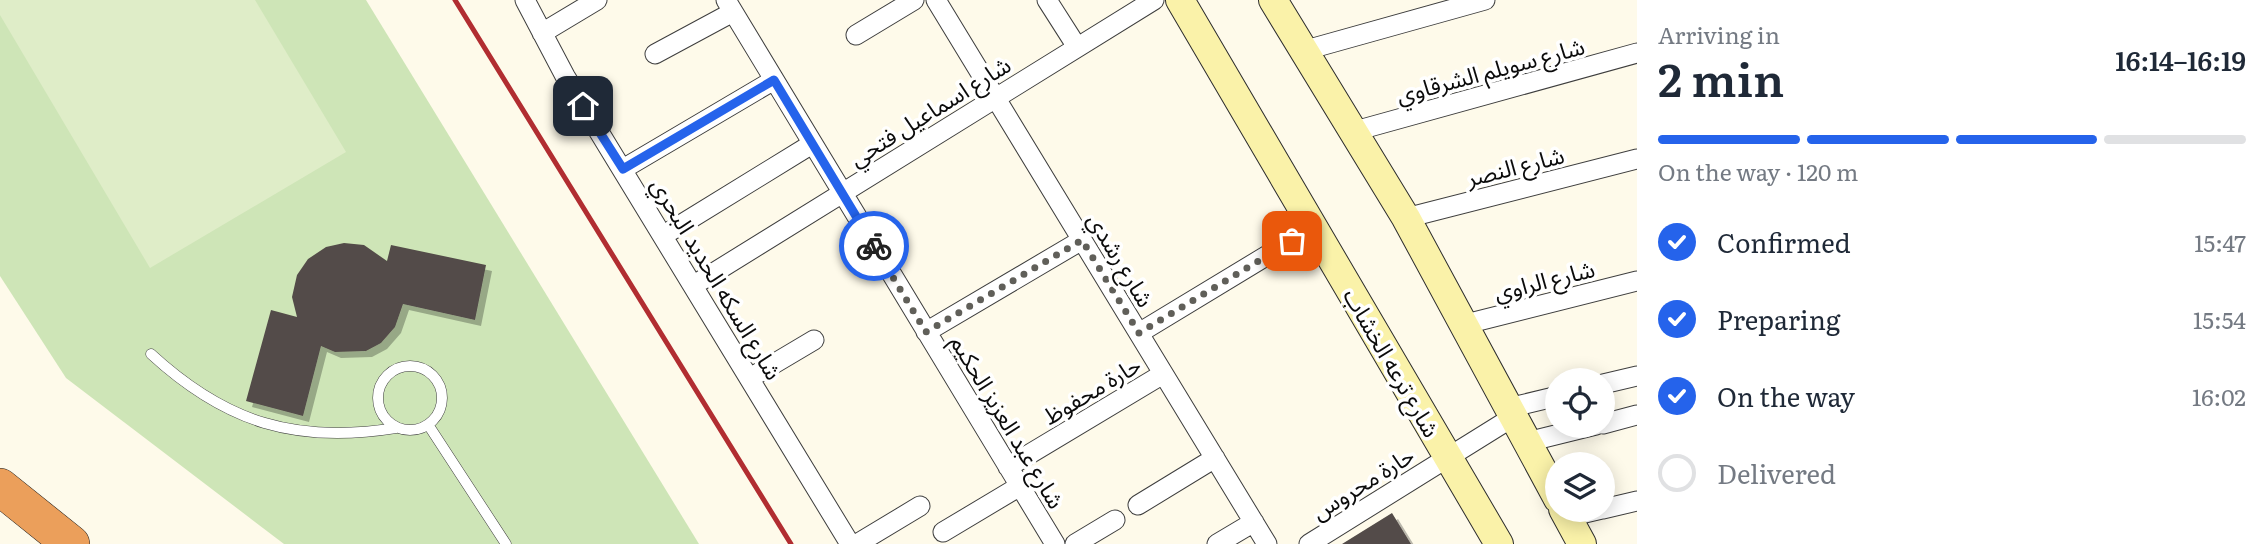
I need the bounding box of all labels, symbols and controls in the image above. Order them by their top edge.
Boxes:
text: Arriving in [1658,17,1780,51]
street label: شارع سويلم الشرقاوي [1392,28,1589,113]
text: 16:14–16:19 [2115,40,2246,79]
text: 2 min [1658,43,1784,111]
street label: شارع اسماعيل فتحي [842,47,1018,175]
pin [553,76,613,136]
icon: home [564,87,602,125]
street label: شارع النصر [1462,136,1568,196]
text: On the way · 120 m [1658,154,1858,188]
street label: شارع السكه الحديد البحري [642,170,792,387]
street label: شارع رشدي [1078,205,1164,314]
courier [839,211,909,281]
pin [1262,211,1322,271]
icon: bag [1273,222,1311,260]
text: Confirmed [1717,222,1851,261]
icon: check [1658,223,1696,261]
text: 15:47 [2194,225,2246,259]
icon: bike [855,227,893,265]
street label: شارع الراوي [1490,250,1598,310]
street label: شارع ترعه الخشاب [1335,281,1450,444]
text: Preparing [1717,299,1840,338]
icon: check [1658,300,1696,338]
text: 15:54 [2193,302,2246,336]
street label: شارع عبد العزيز الحكيم [942,328,1074,515]
street label: حارة محفوظ [1036,346,1146,432]
map controls [1545,368,1615,522]
button: locate [1545,368,1615,438]
text: On the way [1717,376,1855,415]
icon: check [1658,377,1696,415]
text: 16:02 [2192,379,2246,413]
street label: حارة محروس [1304,437,1420,527]
button: layers [1545,452,1615,522]
text: Delivered [1717,453,1836,492]

